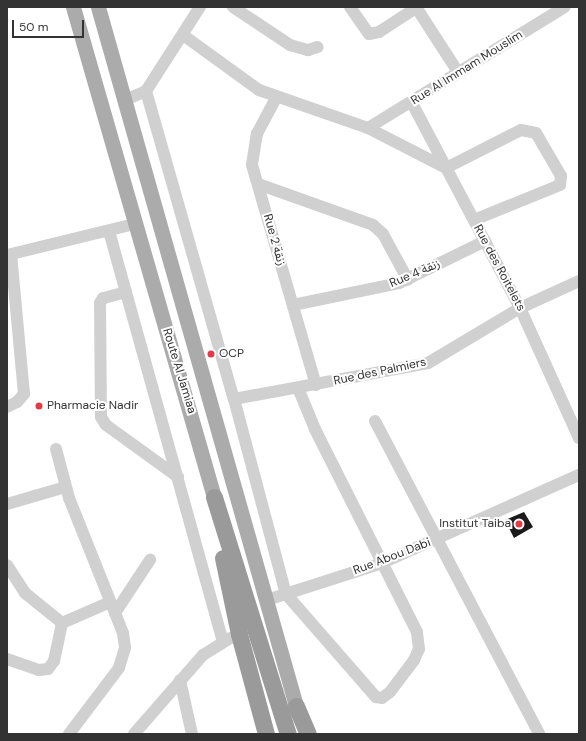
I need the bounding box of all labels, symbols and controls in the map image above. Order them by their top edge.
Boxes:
scale bar [14,12,86,38]
text: 50 m [19,19,48,35]
street label: Rue Al Immam Mouslim [409,28,525,108]
street label: Rue 2 زنقة [260,212,288,268]
street label: Rue des Roitelets [470,222,528,314]
street label: Rue 4 زنقة [388,257,442,291]
street label: Route Al Jamiaa [159,327,199,415]
place label: OCP [219,347,244,361]
marker: OCP [206,349,216,359]
street label: Rue des Palmiers [332,355,428,389]
place label: Pharmacie Nadir [47,399,138,413]
marker: Pharmacie Nadir [34,401,44,411]
place label: Institut Taiba [439,517,511,531]
marker: Institut Taiba [514,519,524,529]
street label: Rue Abou Dabi [351,536,433,578]

